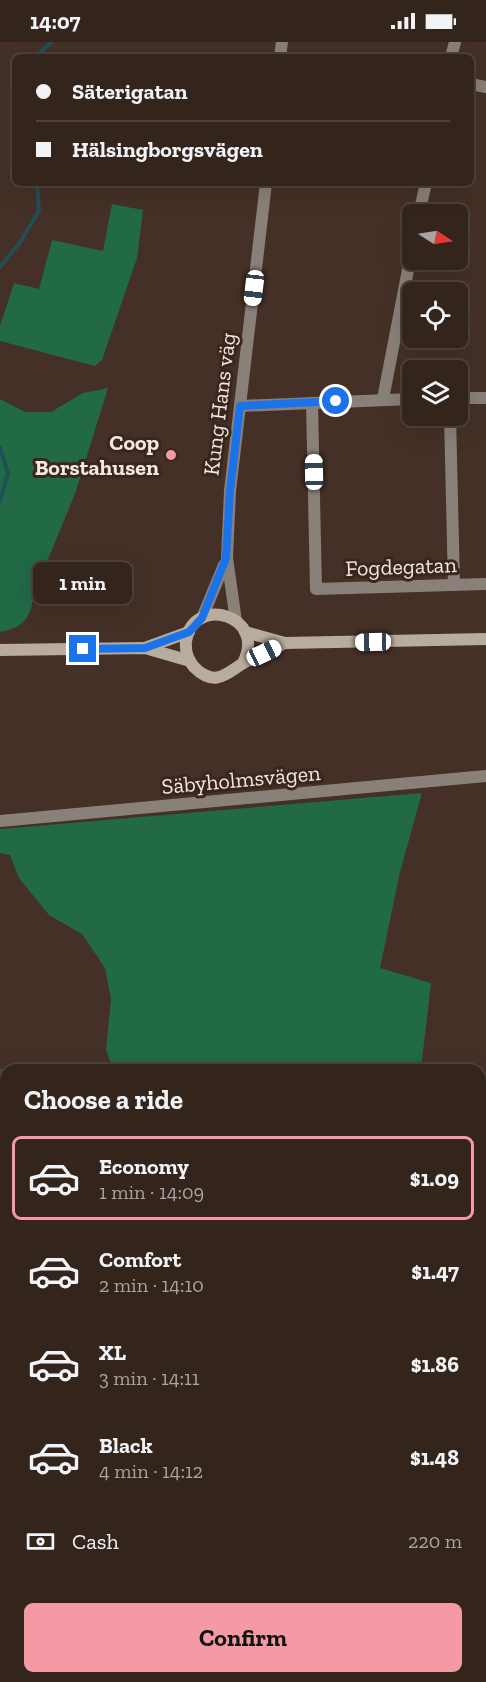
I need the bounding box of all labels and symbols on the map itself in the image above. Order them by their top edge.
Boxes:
north arrow [402,204,468,270]
car [243,269,265,307]
street label: Kung Hans väg [197,331,242,477]
route start [322,387,349,414]
place label: Coop Borstahusen [35,429,159,481]
marker: Coop Borstahusen [164,448,178,462]
car [305,454,323,490]
street label: Fogdegatan [345,551,458,582]
callout: 1 min [34,562,132,604]
car [355,633,391,651]
route end [69,635,96,662]
car [244,637,284,669]
street label: Säbyholmsvägen [160,759,322,800]

